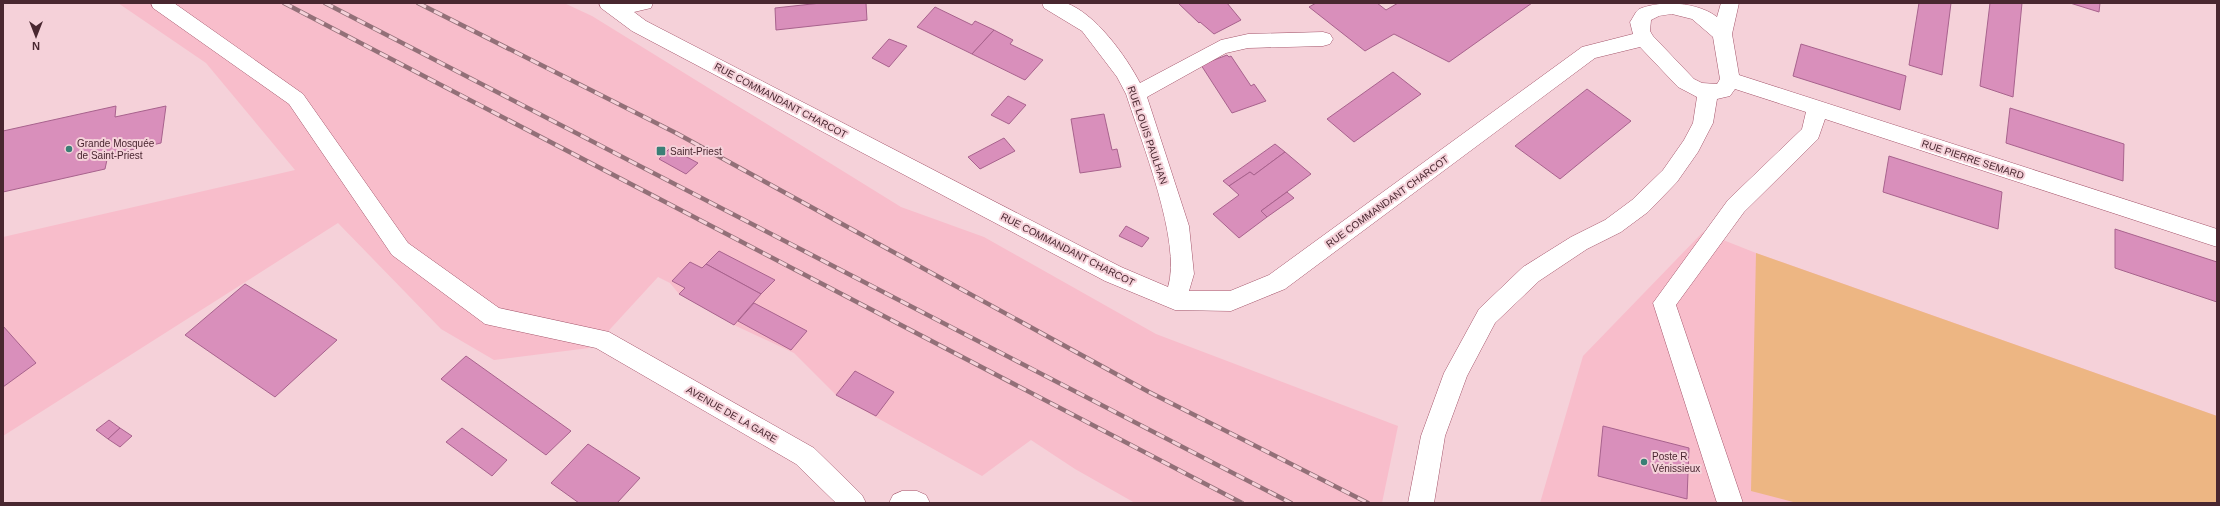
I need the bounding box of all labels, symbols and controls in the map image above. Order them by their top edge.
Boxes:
north arrow [16,16,56,56]
text: N [32,40,40,52]
street label: RUE COMMANDANT CHARCOT [713,61,849,140]
street label: RUE LOUIS PAULHAN [1126,85,1170,186]
place label: Grande Mosquée de Saint-Priest [77,138,155,161]
street label: RUE PIERRE SEMARD [1920,138,2025,181]
marker: Grande Mosquée de Saint-Priest [64,144,74,154]
marker: Saint-Priest [655,145,667,157]
place label: Saint-Priest [670,146,722,157]
street label: RUE COMMANDANT CHARCOT [1324,153,1451,250]
street label: RUE COMMANDANT CHARCOT [999,211,1137,288]
street label: AVENUE DE LA GARE [685,384,779,445]
place label: Poste R Vénissieux [1652,451,1700,474]
marker: Poste R Vénissieux [1639,457,1649,467]

